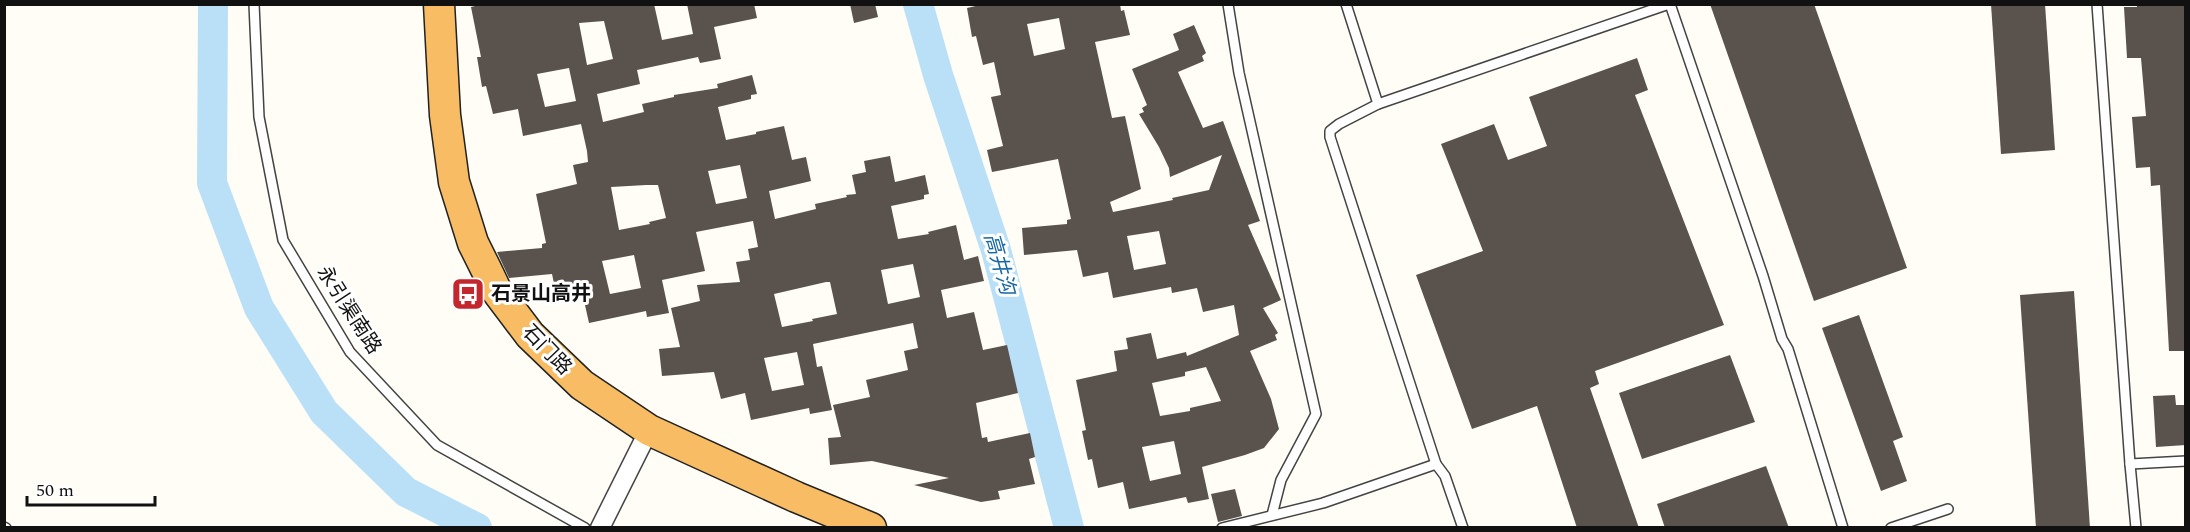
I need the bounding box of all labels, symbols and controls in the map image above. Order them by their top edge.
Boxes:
water label: 高井沟 [975,229,1024,301]
street label: 永引渠南路 [309,260,389,360]
bus stop icon: 石景山高井 [450,276,486,312]
place label: 石景山高井 [491,279,591,309]
street label: 石门路 [515,318,579,382]
scale bar [27,469,154,507]
text: 50 m [36,477,74,504]

